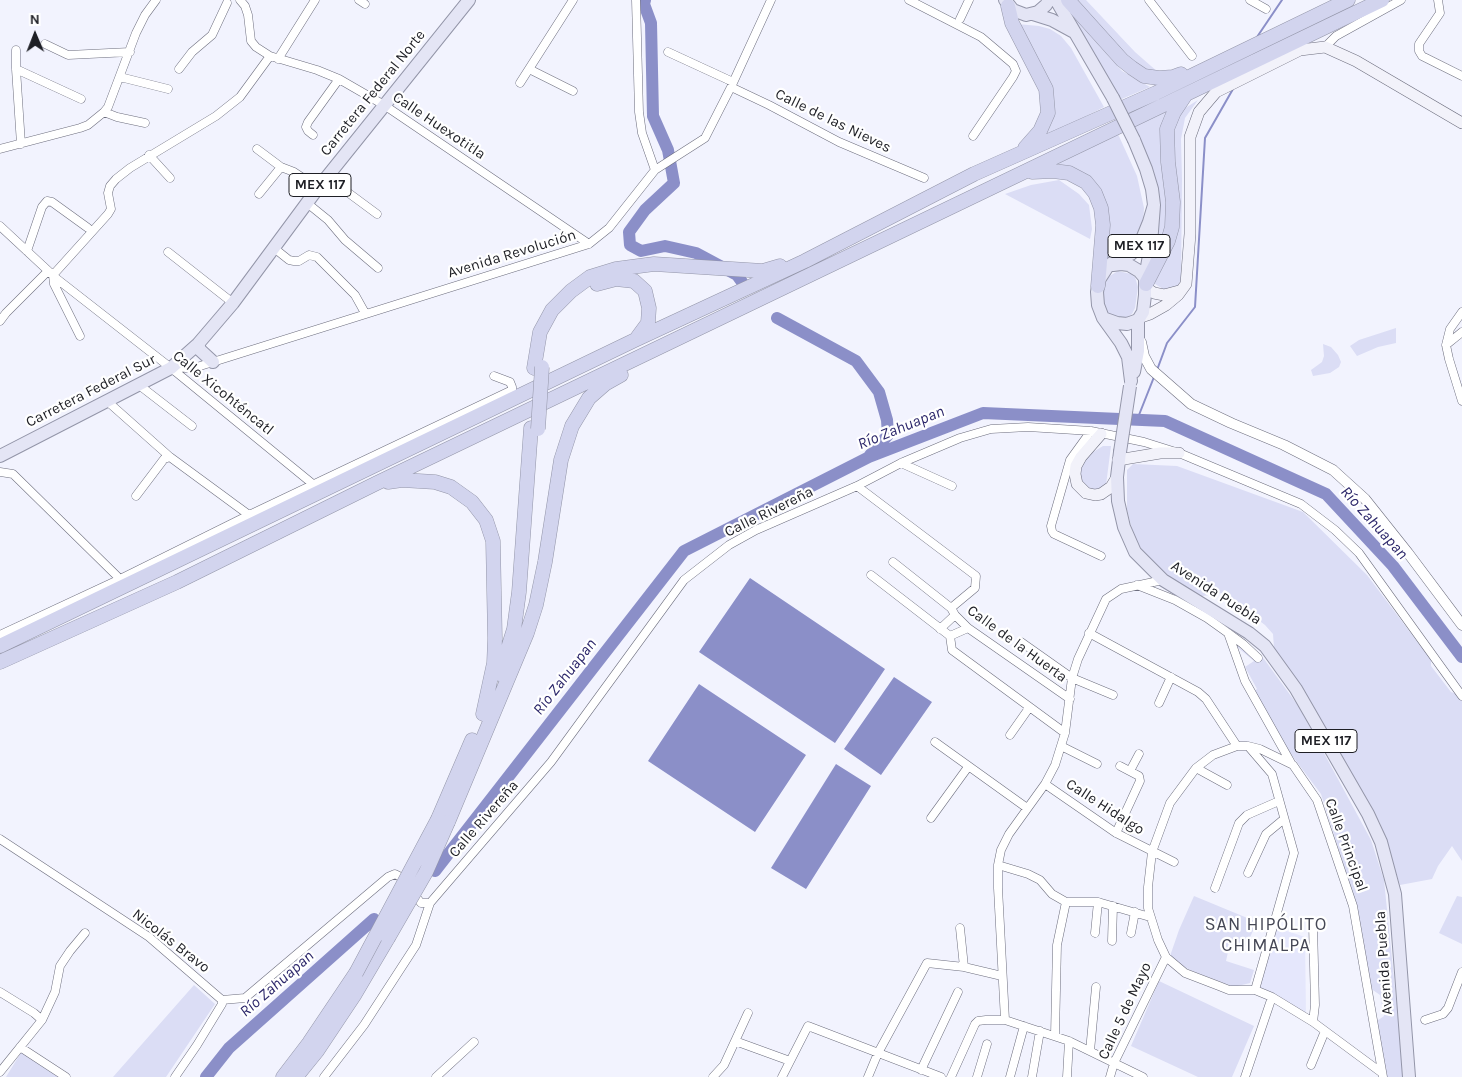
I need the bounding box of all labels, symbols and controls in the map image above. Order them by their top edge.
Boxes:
north arrow [10,10,60,60]
text: N [30,11,40,28]
street label: Carretera Federal Norte [317,26,429,160]
street label: Calle de las Nieves [772,85,894,157]
street label: Calle Huexotitla [389,88,489,164]
road number: MEX 117 [289,174,351,196]
street label: Avenida Revolución [446,226,578,282]
road number: MEX 117 [1108,235,1170,258]
street label: Calle Xicohténcatl [169,347,277,439]
street label: Carretera Federal Sur [23,350,159,432]
water label: Río Zahuapan [855,402,947,454]
water label: Río Zahuapan [1336,482,1412,564]
street label: Calle Rivereña [722,483,816,541]
street label: Avenida Puebla [1167,557,1265,629]
street label: Calle de la Huerta [963,602,1071,686]
water label: Río Zahuapan [529,635,601,719]
road number: MEX 117 [1295,729,1357,752]
street label: Calle Hidalgo [1063,775,1147,839]
street label: Calle Rivereña [446,777,522,861]
street label: Calle Principal [1321,796,1371,894]
street label: Nicolás Bravo [129,905,213,977]
street label: Avenida Puebla [1371,910,1397,1016]
district label: SAN HIPÓLITO CHIMALPA [1203,914,1329,956]
water label: Río Zahuapan [236,947,318,1021]
street label: Calle 5 de Mayo [1095,959,1155,1063]

